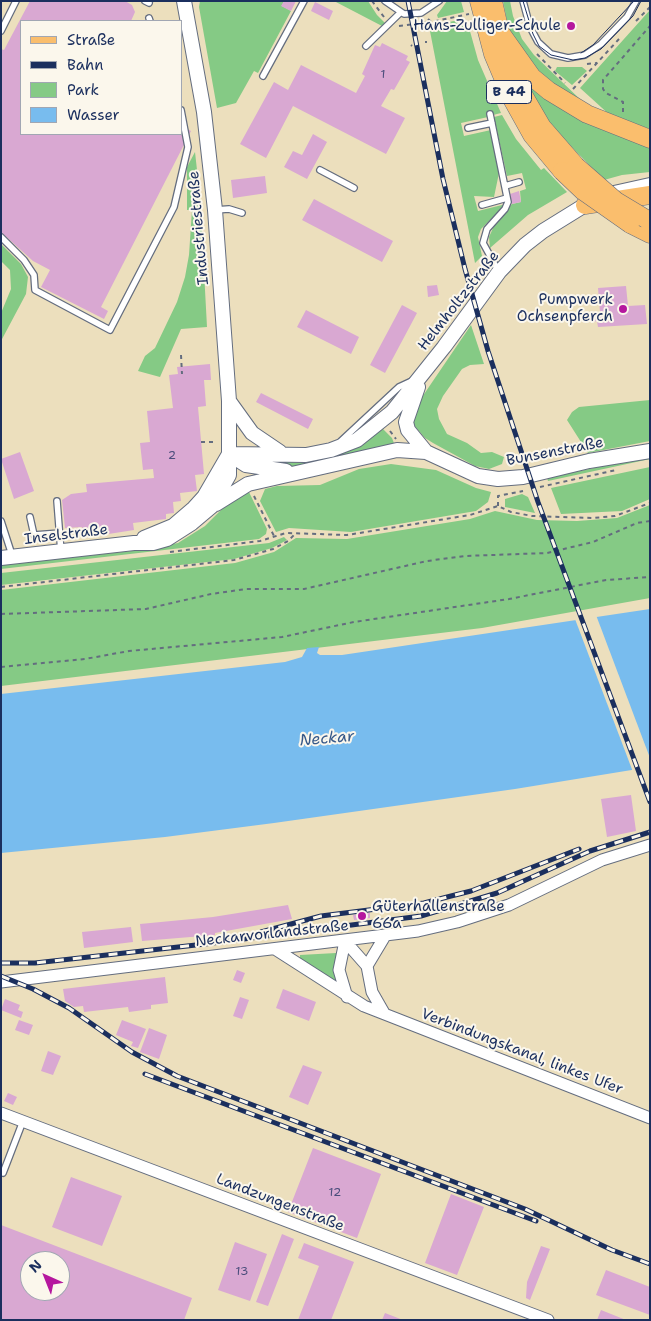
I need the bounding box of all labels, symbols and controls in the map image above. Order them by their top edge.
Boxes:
place label: Hans-Zulliger-Schule [413,17,561,35]
legend [20,20,182,135]
marker: Hans-Zulliger-Schule [565,20,577,32]
text: Straße [67,30,115,50]
text: Bahn [67,55,103,75]
house number: 1 [380,68,386,82]
text: Park [67,80,99,100]
road number: B 44 [486,80,532,104]
text: Wasser [67,105,120,125]
street label: Industriestraße [185,170,213,286]
street label: Helmholtzstraße [414,248,504,354]
place label: Pumpwerk Ochsenpferch [517,291,613,326]
marker: Pumpwerk Ochsenpferch [617,303,629,315]
street label: Bunsenstraße [505,434,605,470]
house number: 2 [168,449,176,463]
street label: Inselstraße [23,521,109,549]
water label: Neckar [299,727,355,751]
place label: Güterhallenstraße 66a [372,898,505,933]
marker: Güterhallenstraße 66a [356,910,368,922]
street label: Neckarvorlandstraße [194,917,350,951]
street label: Verbindungskanal, linkes Ufer [419,1005,625,1099]
street label: Landzungenstraße [213,1170,347,1236]
house number: 12 [329,1186,341,1200]
north arrow [20,1251,70,1301]
text: N [25,1256,46,1276]
house number: 13 [236,1265,248,1279]

